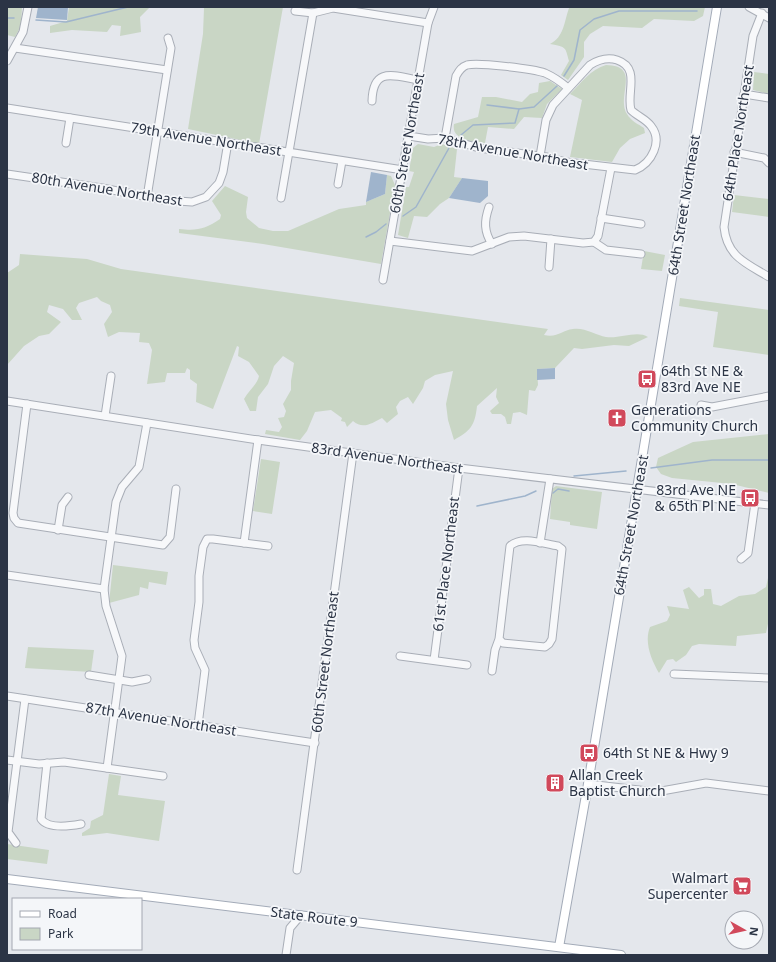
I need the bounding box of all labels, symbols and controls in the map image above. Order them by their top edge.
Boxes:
street label: 64th Place Northeast [717,63,758,202]
street label: 60th Street Northeast [385,71,428,215]
street label: 79th Avenue Northeast [129,117,283,160]
street label: 78th Avenue Northeast [436,129,590,174]
street label: 64th Street Northeast [663,133,704,277]
street label: 80th Avenue Northeast [30,167,184,210]
place label: 64th St NE & 83rd Ave NE [661,361,744,396]
bus stop icon: 64th St NE & 83rd Ave NE [636,368,658,390]
place label: Generations Community Church [631,400,758,435]
church icon: Generations Community Church [606,407,628,429]
street label: 83rd Avenue Northeast [310,437,464,478]
street label: 64th Street Northeast [609,453,652,597]
place label: 83rd Ave NE & 65th Pl NE [655,480,736,515]
bus stop icon: 83rd Ave NE & 65th Pl NE [739,487,761,509]
street label: 61st Place Northeast [428,495,463,632]
street label: 60th Street Northeast [306,590,343,734]
street label: 87th Avenue Northeast [84,697,238,740]
bus stop icon: 64th St NE & Hwy 9 [578,742,600,764]
place label: 64th St NE & Hwy 9 [603,743,729,762]
place label: Allan Creek Baptist Church [569,765,666,800]
building icon: Allan Creek Baptist Church [544,772,566,794]
place label: Walmart Supercenter [648,868,728,903]
supermarket icon: Walmart Supercenter [731,875,753,897]
legend [12,898,142,950]
street label: State Route 9 [269,902,359,931]
text: Road [48,905,77,922]
north arrow [724,910,764,950]
text: Park [48,925,74,942]
text: N [746,926,762,937]

